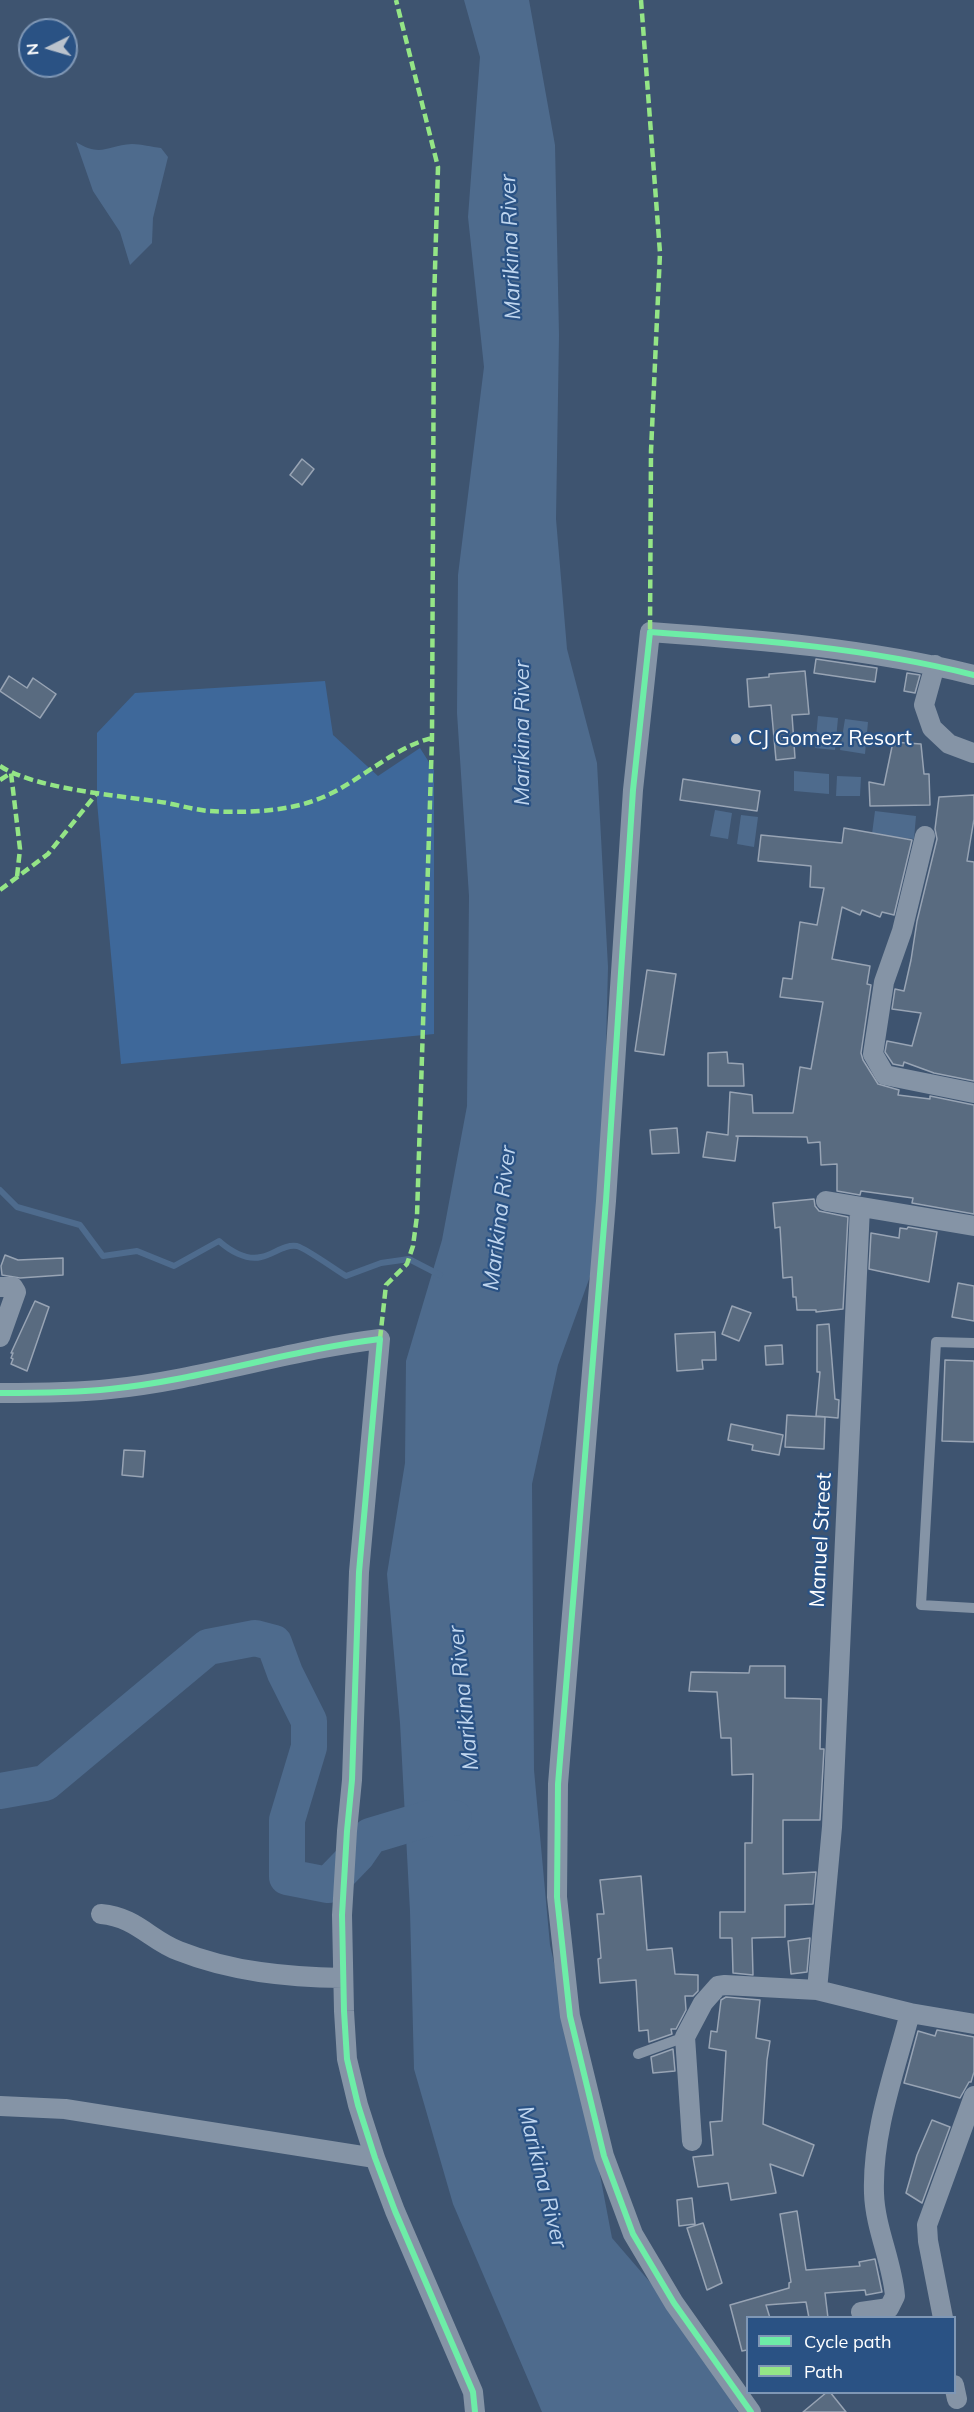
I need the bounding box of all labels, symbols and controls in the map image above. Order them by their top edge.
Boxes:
north arrow [18,18,78,78]
text: N [22,42,43,56]
water label: Marikina River [495,174,527,320]
water label: Marikina River [509,660,535,806]
place label: CJ Gomez Resort [748,726,912,752]
marker: CJ Gomez Resort [729,732,743,746]
water label: Marikina River [478,1144,522,1292]
street label: Manuel Street [805,1472,837,1608]
water label: Marikina River [443,1624,485,1772]
water label: Marikina River [512,2103,572,2251]
legend [746,2316,956,2394]
text: Cycle path [804,2330,891,2353]
text: Path [804,2360,843,2383]

